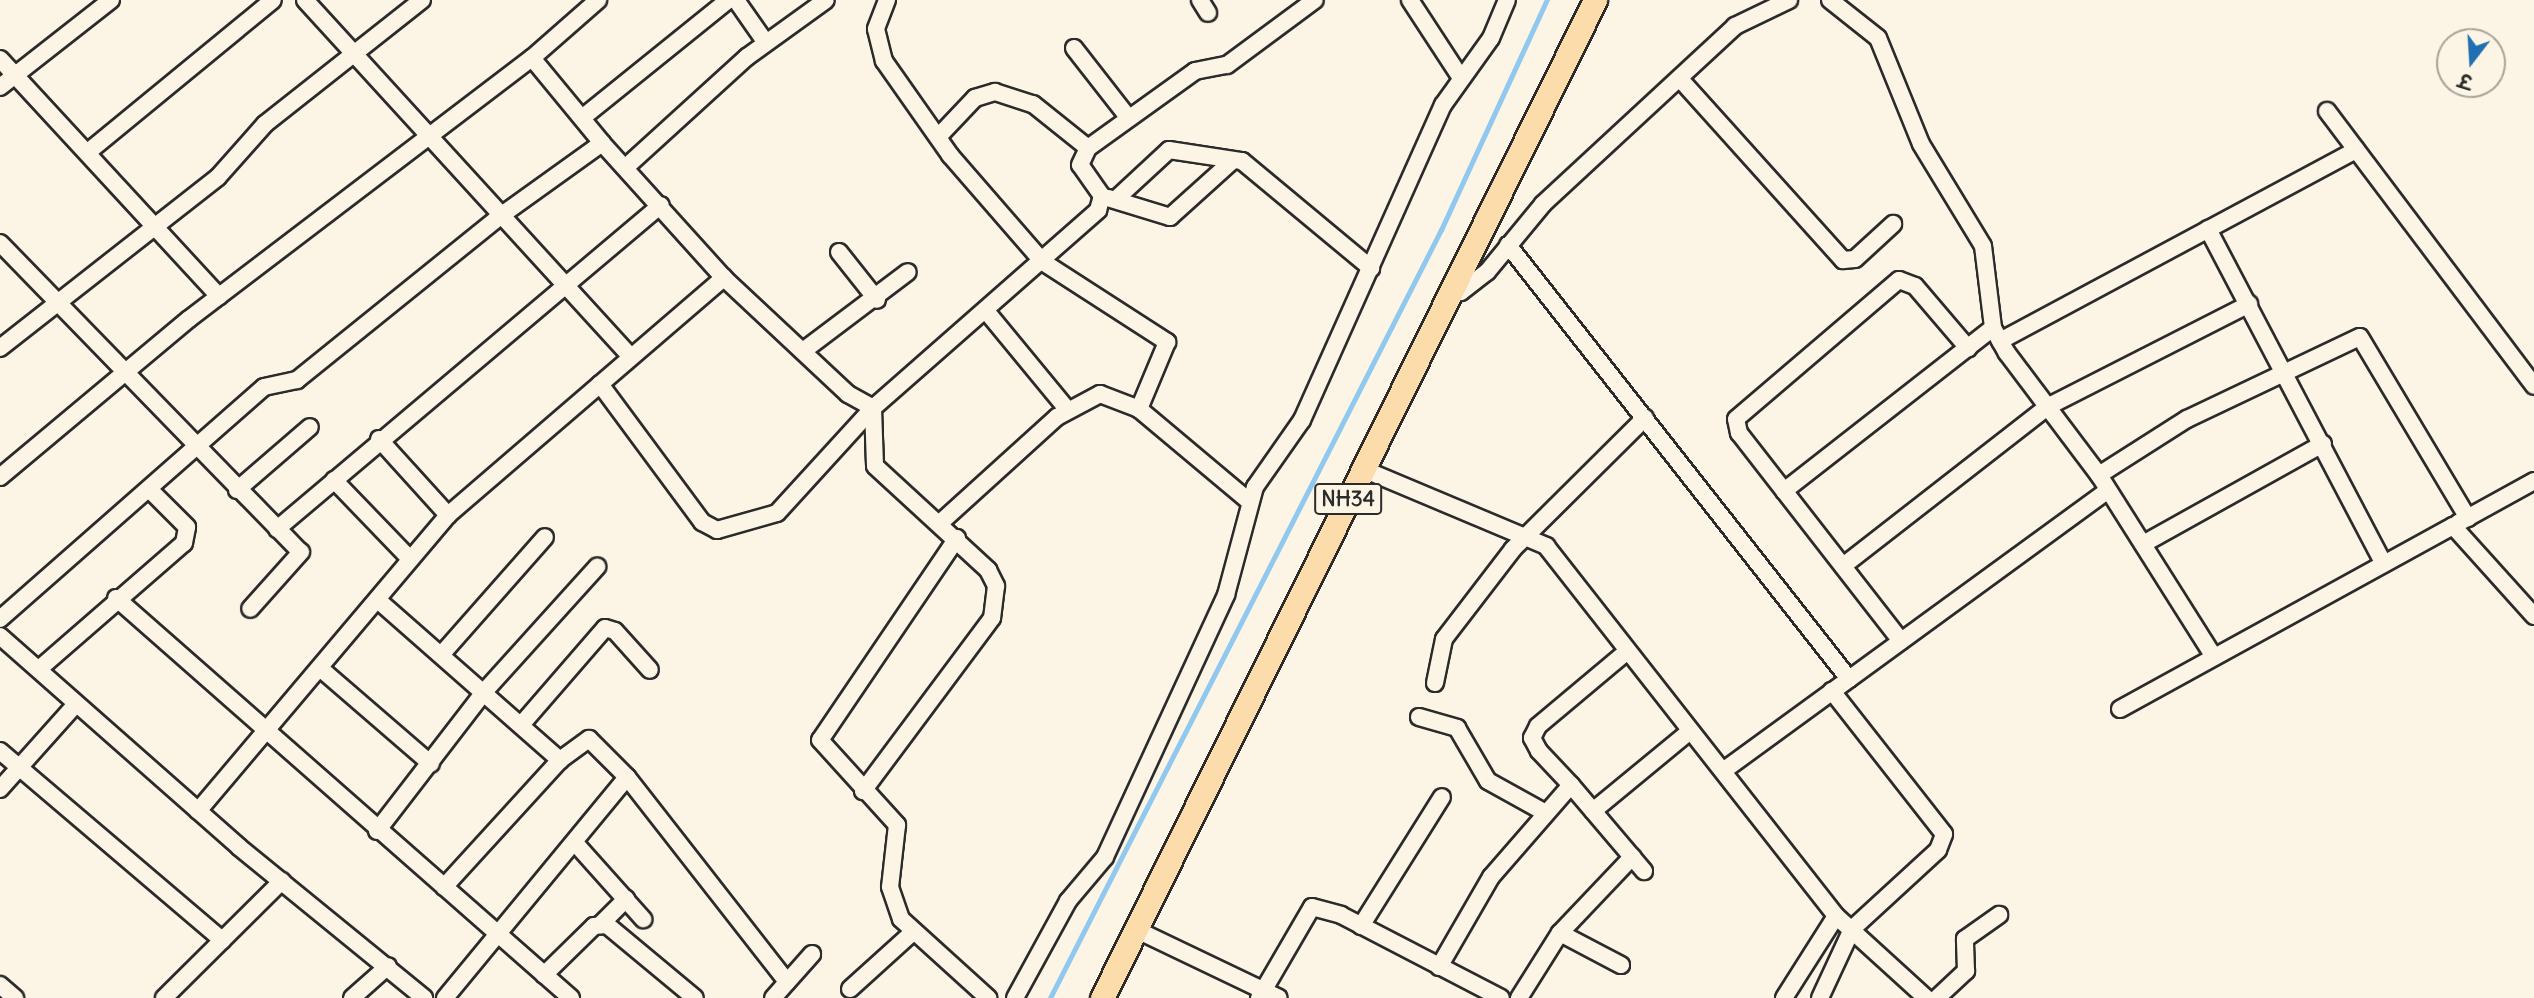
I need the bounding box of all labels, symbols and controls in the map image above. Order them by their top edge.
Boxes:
north arrow [2436,28,2506,98]
text: उ [2456,68,2475,94]
road number: NH34 [1313,482,1383,516]

